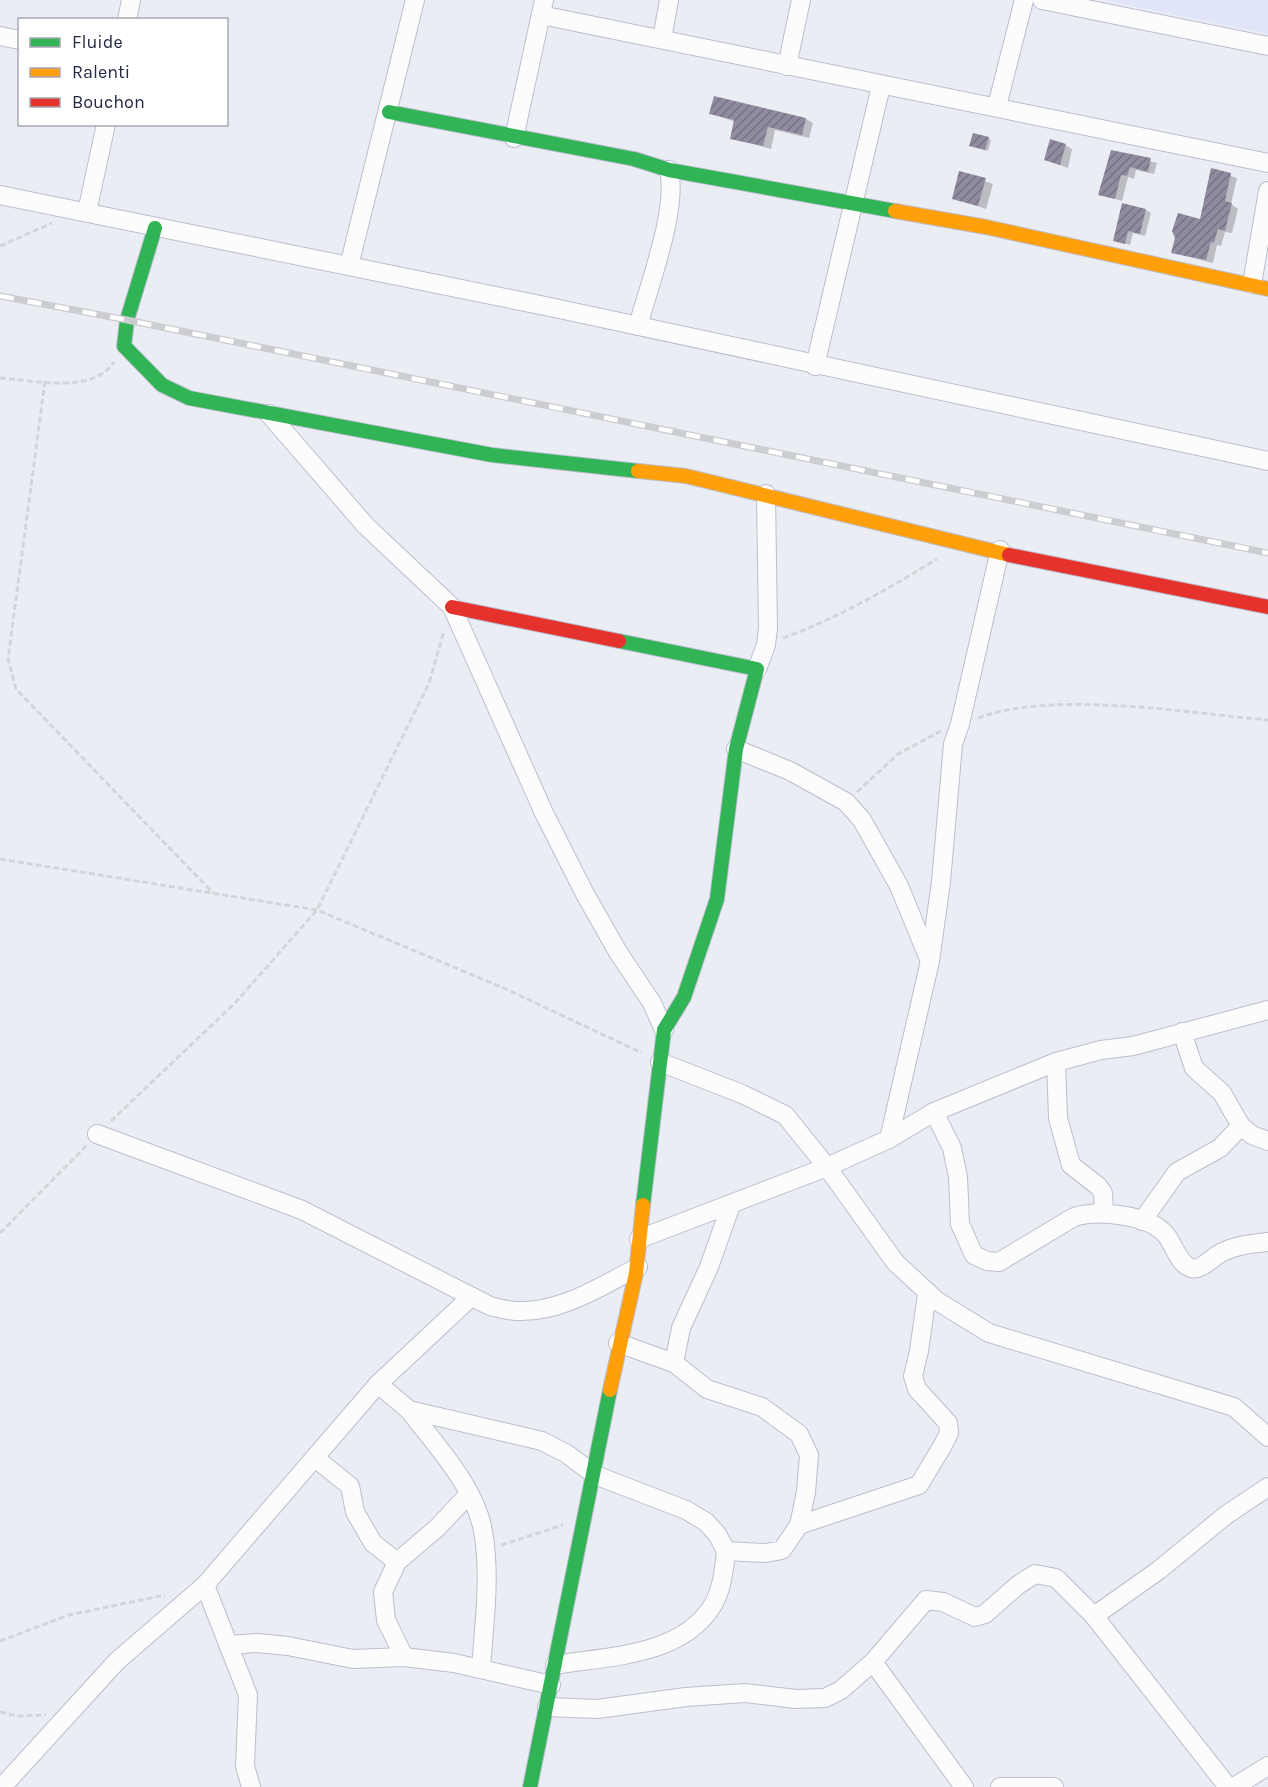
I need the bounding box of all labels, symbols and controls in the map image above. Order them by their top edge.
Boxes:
legend [18,18,228,126]
text: Fluide [72,31,123,53]
text: Ralenti [72,61,130,83]
text: Bouchon [72,91,145,113]

